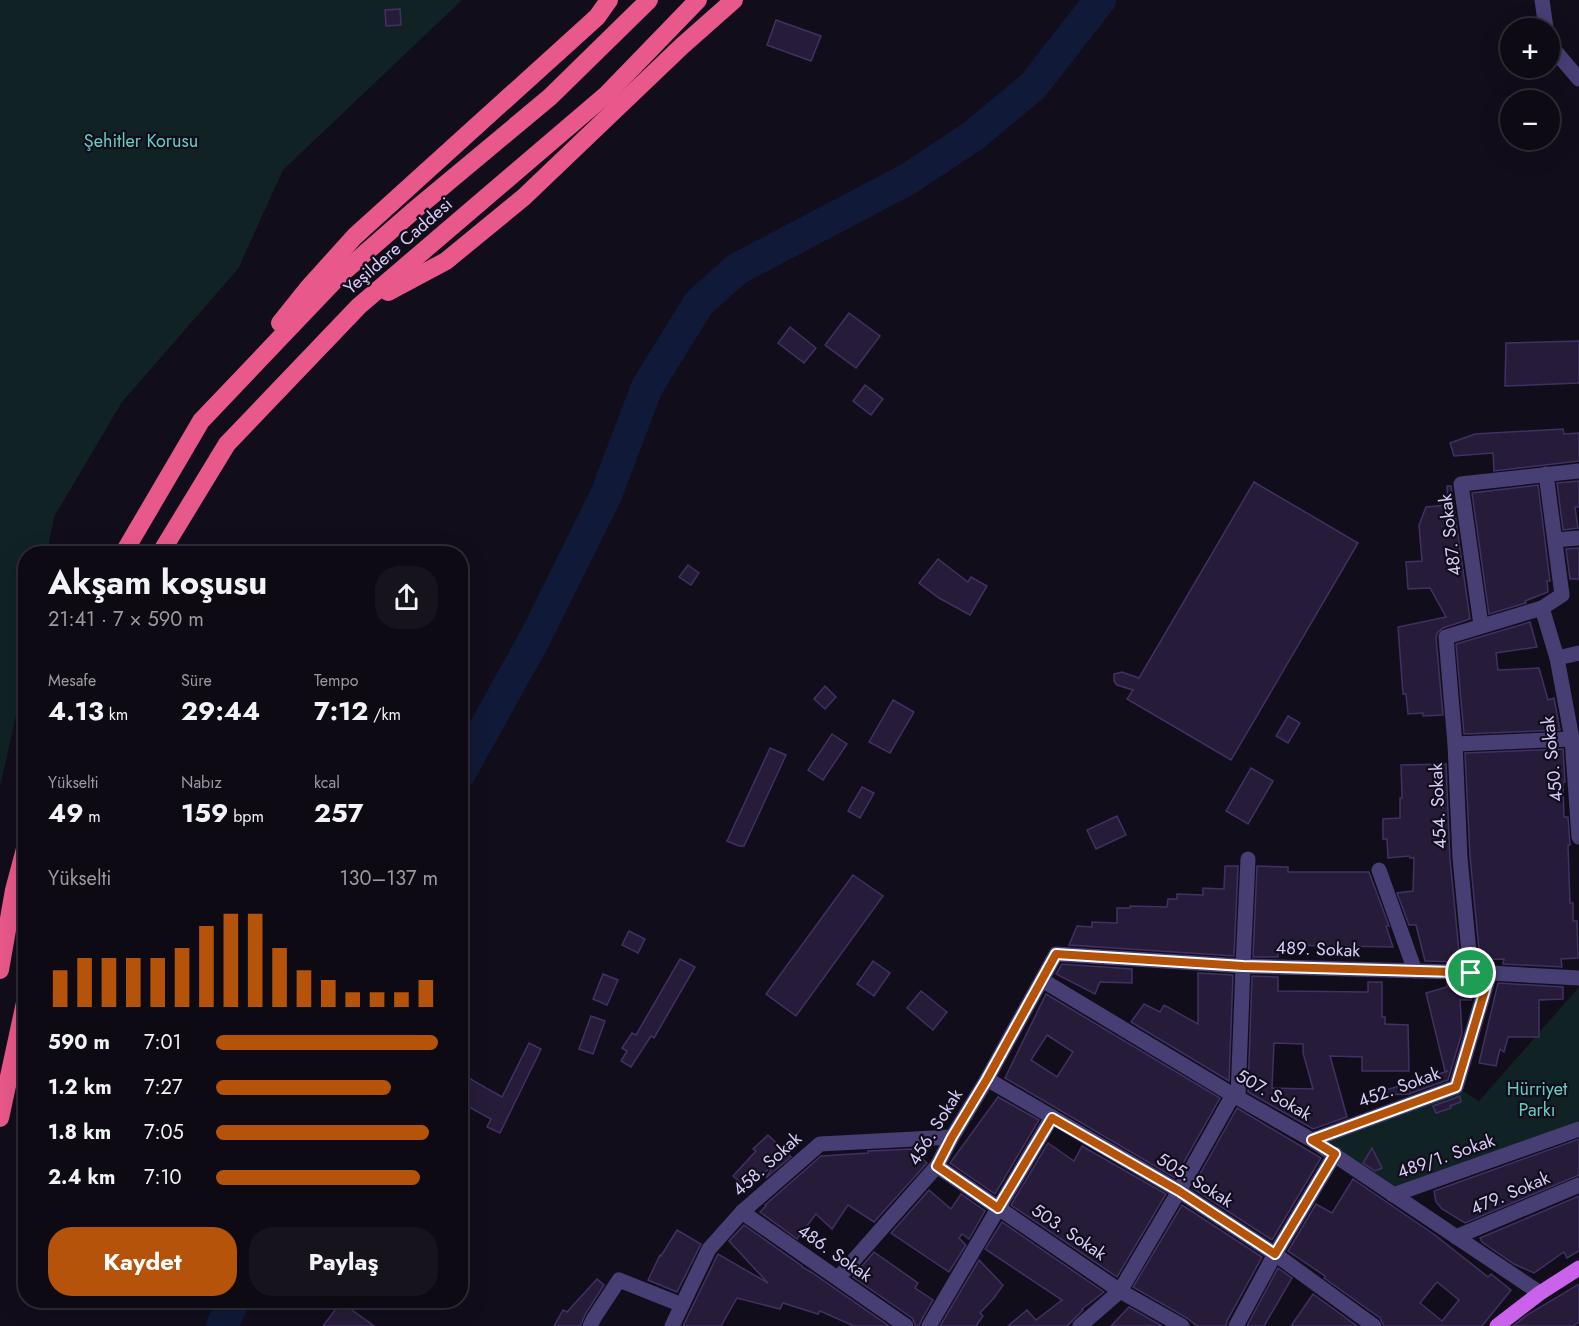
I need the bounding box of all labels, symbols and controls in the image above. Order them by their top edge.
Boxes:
map controls [1500,18,1560,150]
button: + [1500,18,1560,78]
button: − [1500,90,1560,150]
park label: Şehitler Korusu [84,128,198,154]
street label: Yeşildere Caddesi [338,191,458,301]
street label: 487. Sokak [1432,492,1468,578]
text: Akşam koşusu [48,559,267,606]
button: share [375,566,438,629]
text: 21:41 · 7 × 590 m [48,605,204,634]
text: Mesafe [48,669,96,692]
text: Süre [181,669,212,692]
text: Tempo [314,669,358,692]
text: 4.13 [48,692,104,730]
text: 29:44 [181,692,260,730]
text: 7:12 [314,692,368,730]
text: km [104,703,128,726]
text: /km [368,703,401,726]
street label: 450. Sokak [1535,715,1569,803]
street label: 454. Sokak [1423,762,1453,850]
text: Yükselti [48,771,99,794]
text: Nabız [181,771,222,794]
text: kcal [314,771,340,794]
text: 49 [48,794,84,832]
text: 159 [181,794,228,832]
text: 257 [314,794,364,832]
text: m [84,805,101,828]
text: bpm [228,805,264,828]
text: Yükselti [48,864,111,893]
text: 130–137 m [340,864,438,893]
street label: 489. Sokak [1275,935,1361,963]
pin [1445,947,1496,998]
icon: arrive [1454,956,1487,989]
text: 590 m [48,1028,110,1057]
text: 7:01 [144,1028,182,1057]
street label: 452. Sokak [1354,1060,1444,1114]
street label: 507. Sokak [1231,1063,1317,1127]
text: 1.2 km [48,1073,112,1102]
text: 7:27 [144,1073,182,1102]
park label: Hürriyet Parkı [1507,1076,1568,1123]
street label: 456. Sokak [901,1084,969,1170]
text: 1.8 km [48,1118,111,1147]
text: 7:05 [144,1118,184,1147]
street label: 458. Sokak [727,1126,807,1202]
street label: 489/1. Sokak [1394,1127,1498,1185]
street label: 505. Sokak [1152,1146,1238,1214]
text: 2.4 km [48,1163,115,1192]
text: 7:10 [144,1163,182,1192]
street label: 479. Sokak [1466,1165,1554,1221]
street label: 503. Sokak [1026,1197,1112,1267]
street label: 486. Sokak [792,1218,878,1288]
button: Kaydet [48,1227,237,1296]
button: Paylaş [249,1227,438,1296]

